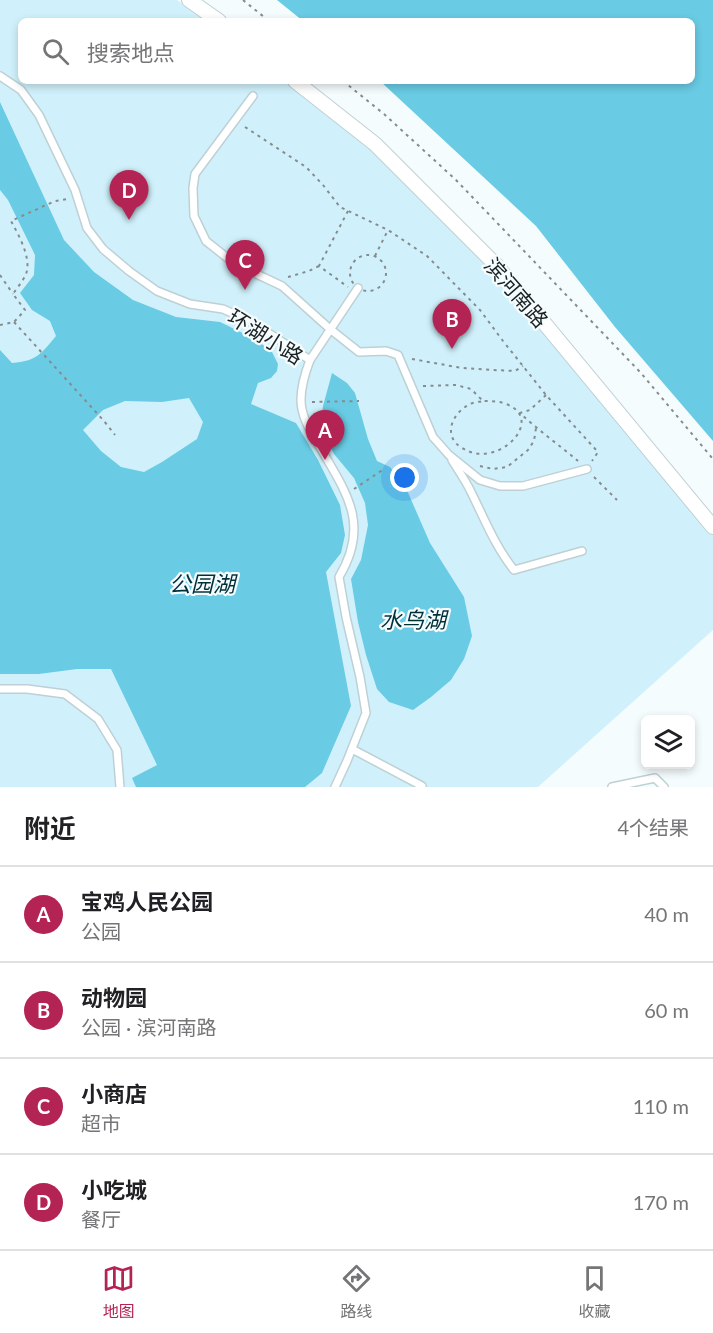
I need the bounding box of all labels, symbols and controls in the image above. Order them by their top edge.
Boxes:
search box [18,18,695,84]
icon: search [39,35,72,68]
text: 搜索地点 [87,39,175,66]
pin: D [110,170,148,220]
pin: C [226,240,264,290]
street label: 滨河南路 [480,252,554,332]
pin: B [432,300,472,349]
street label: 环湖小路 [224,303,308,369]
pin: A [306,410,344,460]
your location [390,463,419,492]
water label: 公园湖 [169,570,238,597]
water label: 水鸟湖 [380,606,449,633]
map controls [641,715,695,769]
button: layers [641,715,695,769]
text: 附近 [24,812,76,844]
text: 4个结果 [617,815,689,839]
text: 宝鸡人民公园 [81,888,213,915]
text: A [37,902,50,926]
text: 40 m [644,902,689,926]
text: 公园 [81,919,121,943]
text: 动物园 [81,984,147,1011]
text: B [37,998,50,1022]
text: 60 m [644,998,689,1022]
text: 公园 · 滨河南路 [81,1015,216,1039]
text: 小商店 [81,1080,147,1107]
text: C [37,1094,50,1118]
text: 110 m [633,1094,689,1118]
text: 超市 [81,1111,121,1135]
text: 小吃城 [81,1176,147,1203]
text: D [36,1190,51,1214]
text: 170 m [633,1190,689,1214]
text: 餐厅 [81,1207,121,1231]
tab: 地图 [102,1262,135,1322]
tab: 路线 [340,1262,373,1322]
tab: 收藏 [578,1262,611,1322]

